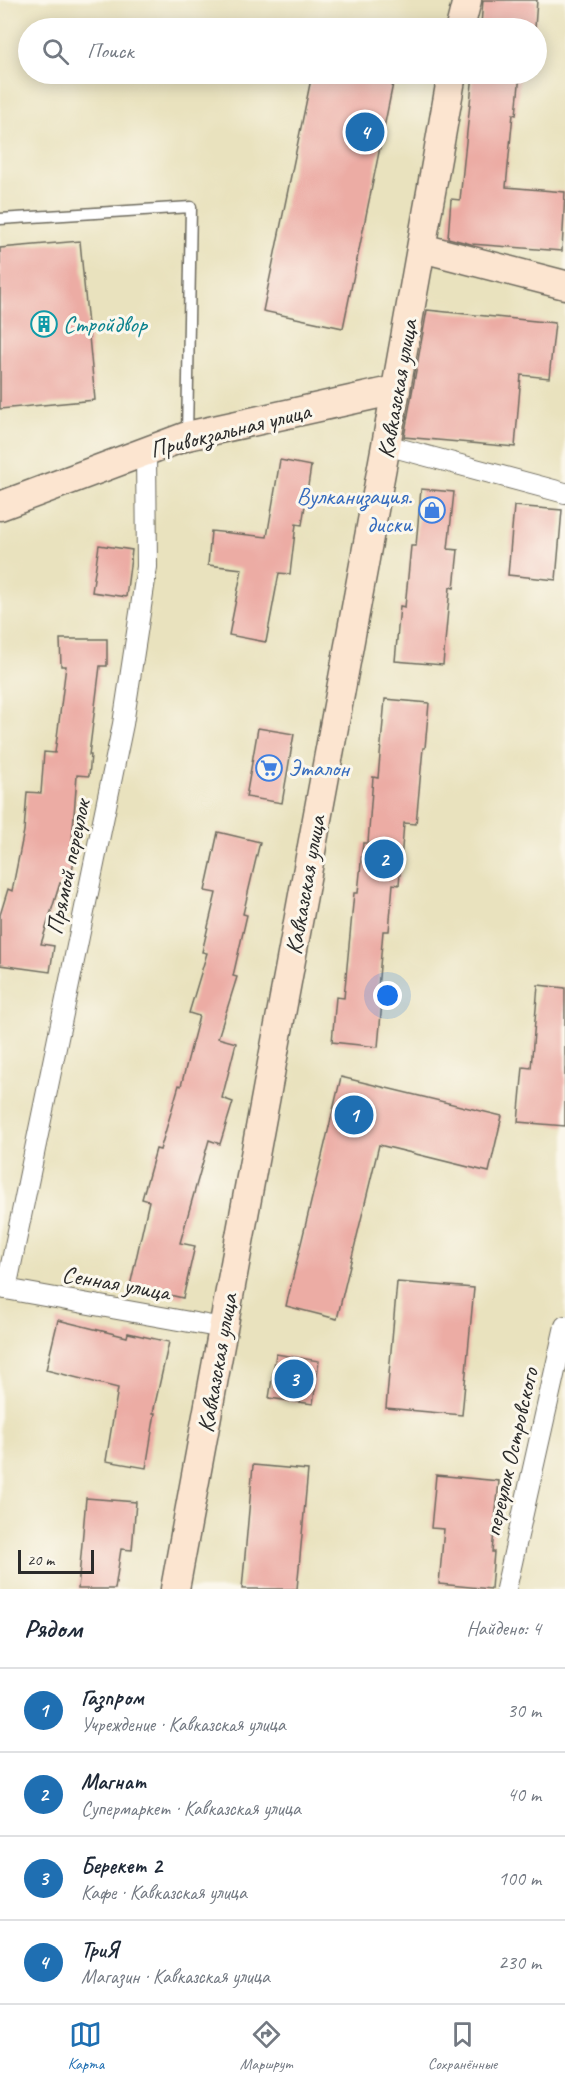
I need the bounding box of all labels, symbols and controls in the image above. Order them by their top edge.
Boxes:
search box [18,18,547,84]
icon: search [39,35,72,68]
text: Поиск [87,37,133,65]
pin: 4 [346,110,385,154]
building icon: Стройдвор [29,309,59,339]
place label: Стройдвор [63,309,149,339]
street label: Кавказская улица [370,316,424,461]
street label: Привокзальная улица [147,395,315,465]
place label: Вулканизация. диски [297,481,413,539]
shop icon: Вулканизация. диски [417,495,447,525]
supermarket icon: Эталон [254,753,284,783]
place label: Эталон [288,753,351,783]
street label: Прямой переулок [39,795,97,937]
street label: Кавказская улица [278,812,332,957]
pin: 2 [364,836,404,882]
your location [373,981,402,1010]
pin: 1 [334,1092,374,1138]
street label: Сенная улица [60,1259,174,1308]
street label: Кавказская улица [190,1290,244,1435]
pin: 3 [274,1356,314,1402]
street label: переулок Островского [477,1363,545,1539]
scale bar [18,1547,94,1574]
text: 20 m [27,1550,54,1570]
text: Рядом [24,1612,82,1645]
text: Найдено: 4 [466,1616,541,1641]
text: Газпром [81,1684,144,1712]
text: 1 [39,1698,48,1723]
text: 30 m [507,1698,541,1723]
text: Учреждение · Кавказская улица [81,1712,286,1737]
text: Магнат [81,1768,146,1796]
text: 2 [39,1782,48,1807]
text: 40 m [507,1782,541,1807]
text: Супермаркет · Кавказская улица [81,1796,301,1821]
text: Берекет 2 [81,1852,162,1880]
text: 3 [39,1866,48,1891]
text: 100 m [498,1866,541,1891]
text: Кафе · Кавказская улица [81,1880,247,1905]
text: ТриЯ [81,1936,119,1964]
text: 4 [39,1950,48,1975]
text: 230 m [498,1950,541,1975]
text: Магазин · Кавказская улица [81,1964,270,1989]
tab: Карта [68,2018,104,2074]
tab: Маршрут [240,2018,292,2074]
tab: Сохранённые [428,2018,497,2074]

